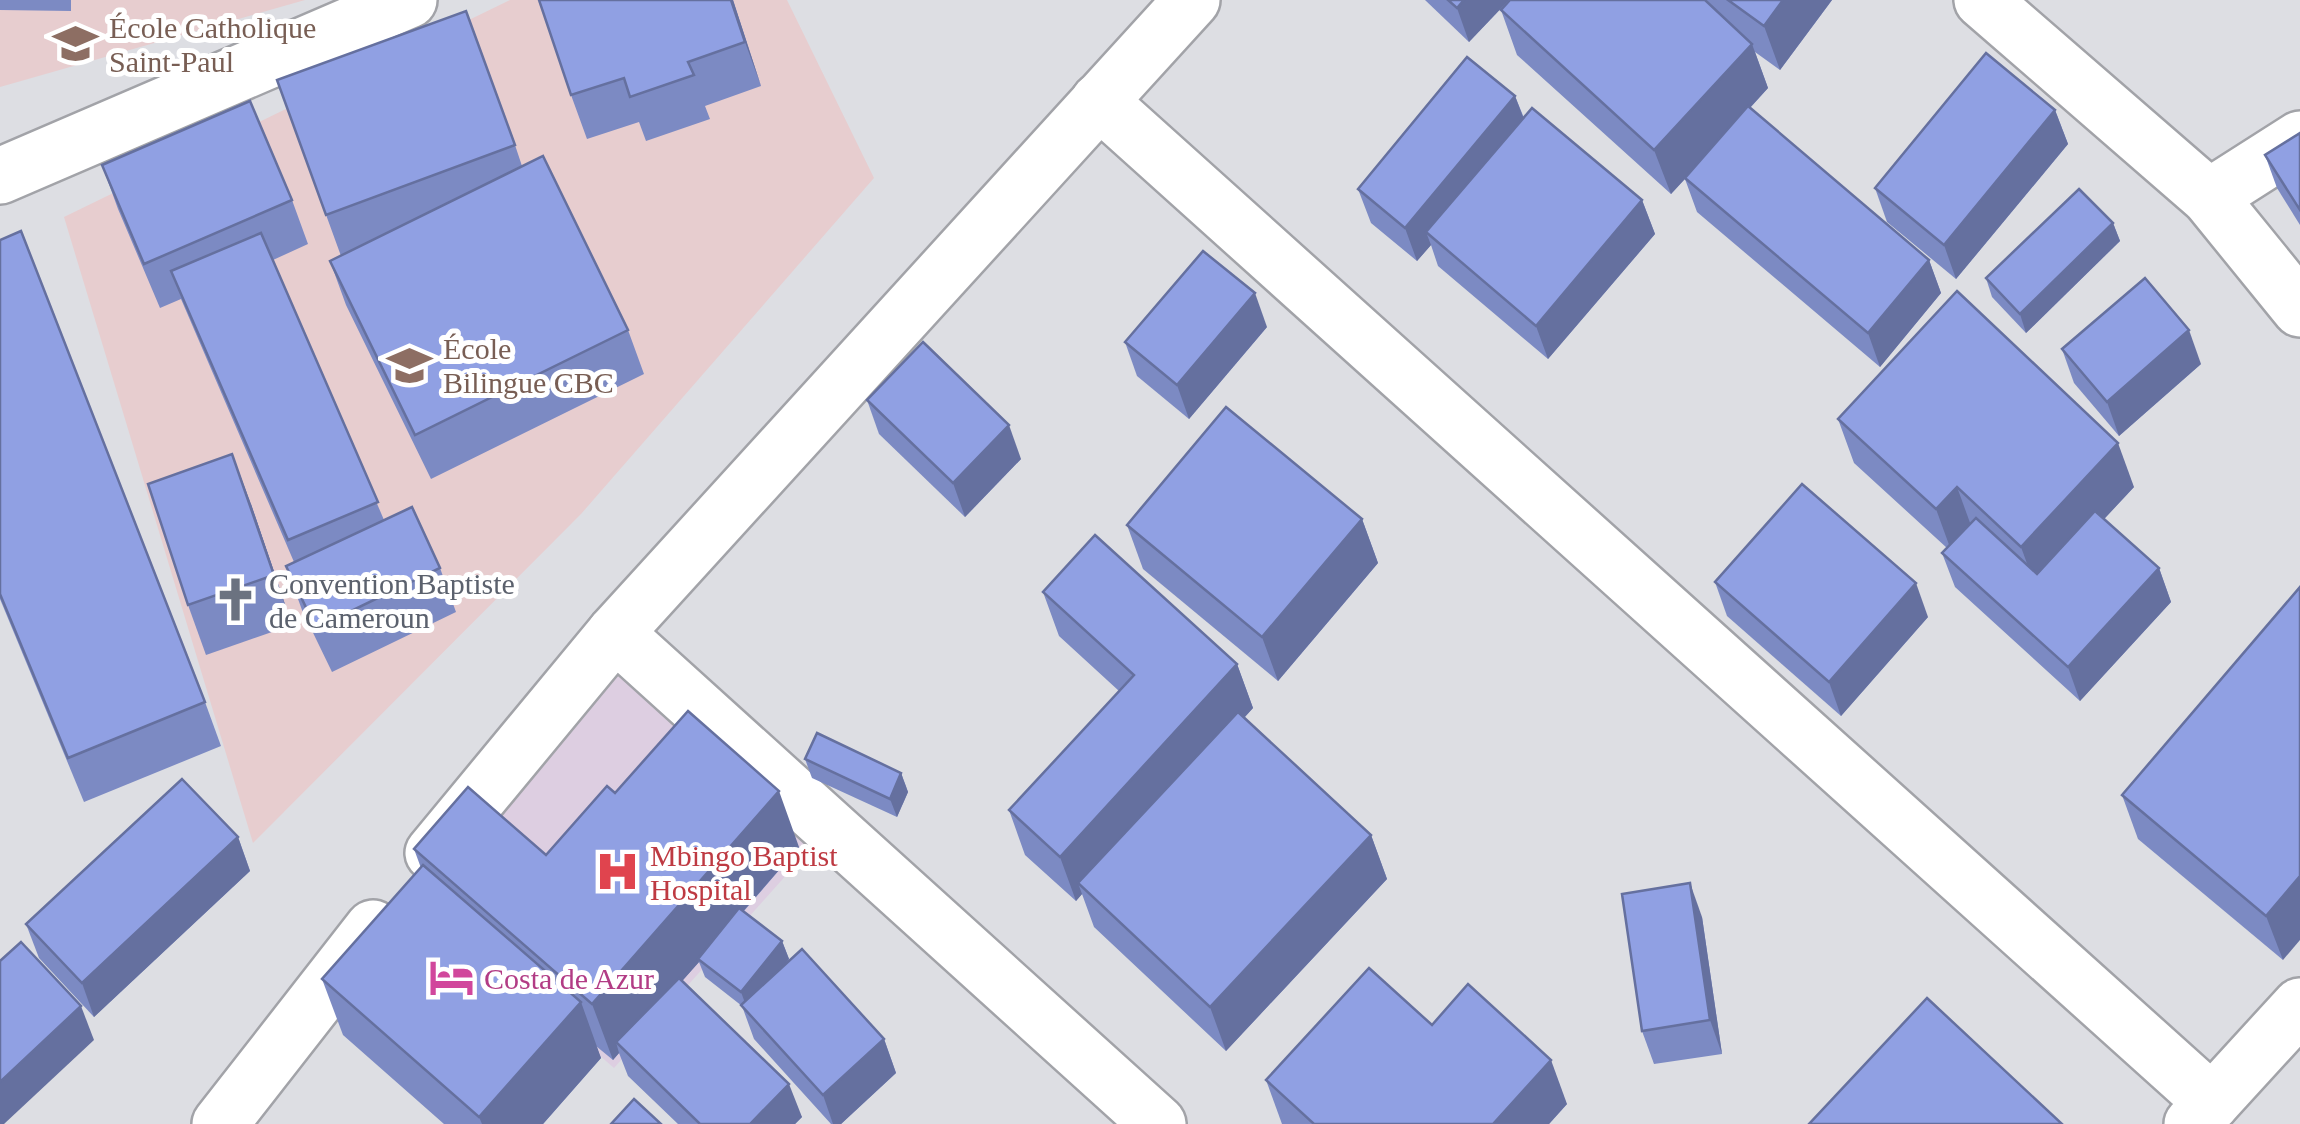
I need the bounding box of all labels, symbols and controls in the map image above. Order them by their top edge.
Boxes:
place label: École Catholique Saint-Paul [109,11,316,78]
school or university icon: École Catholique Saint-Paul [52,20,100,68]
place label: École Bilingue CBC [443,332,614,399]
school or university icon: École Bilingue CBC [386,341,434,389]
place label: Convention Baptiste de Cameroun [269,567,515,634]
church icon: Convention Baptiste de Cameroun [212,576,260,624]
place label: Mbingo Baptist Hospital [650,839,838,906]
hospital icon: Mbingo Baptist Hospital [593,848,641,896]
hotel icon: Costa de Azur [427,954,475,1002]
place label: Costa de Azur [484,962,654,995]

